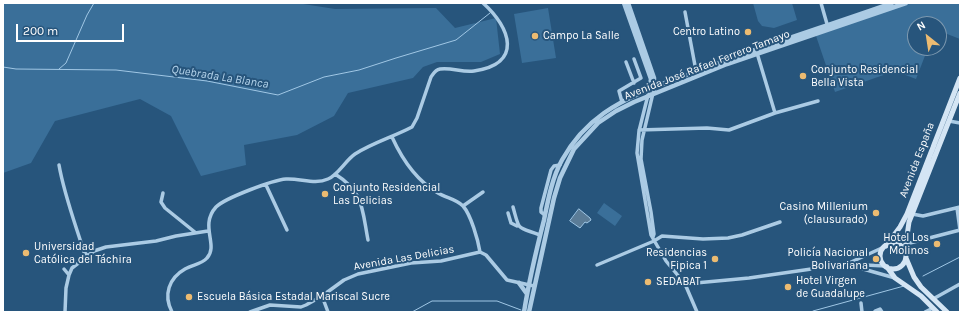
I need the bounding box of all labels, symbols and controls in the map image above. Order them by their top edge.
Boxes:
scale bar [18,16,126,42]
north arrow [907,16,947,56]
text: N [915,18,928,34]
text: 200 m [23,24,58,38]
place label: Centro Latino [673,25,740,39]
street label: Avenida José Rafael Ferrero Tamayo [622,27,792,103]
marker: Centro Latino [743,27,753,37]
place label: Campo La Salle [543,29,619,43]
marker: Campo La Salle [530,31,540,41]
water label: Quebrada La Blanca [170,62,270,92]
place label: Conjunto Residencial Bella Vista [811,63,918,89]
marker: Conjunto Residencial Bella Vista [798,71,808,81]
street label: Avenida España [897,121,937,199]
place label: Conjunto Residencial Las Delicias [333,181,440,207]
marker: Conjunto Residencial Las Delicias [320,189,330,199]
place label: Casino Millenium (clausurado) [780,200,868,226]
marker: Casino Millenium (clausurado) [871,208,881,218]
place label: Hotel Los Molinos [883,231,929,257]
marker: Hotel Los Molinos [932,239,942,249]
place label: Universidad Católica del Táchira [34,240,132,266]
street label: Avenida Las Delicias [353,243,455,273]
place label: Residencias Fipica 1 [646,246,707,272]
place label: Policía Nacional Bolivariana [788,246,868,272]
marker: Universidad Católica del Táchira [21,248,31,258]
marker: Residencias Fipica 1 [710,254,720,264]
marker: Policía Nacional Bolivariana [871,254,881,264]
place label: Hotel Virgen de Guadalupe [796,274,865,300]
place label: SEDABAT [656,275,701,289]
marker: SEDABAT [643,277,653,287]
marker: Hotel Virgen de Guadalupe [783,282,793,292]
place label: Escuela Básica Estadal Mariscal Sucre [197,290,390,304]
marker: Escuela Básica Estadal Mariscal Sucre [184,292,194,302]

